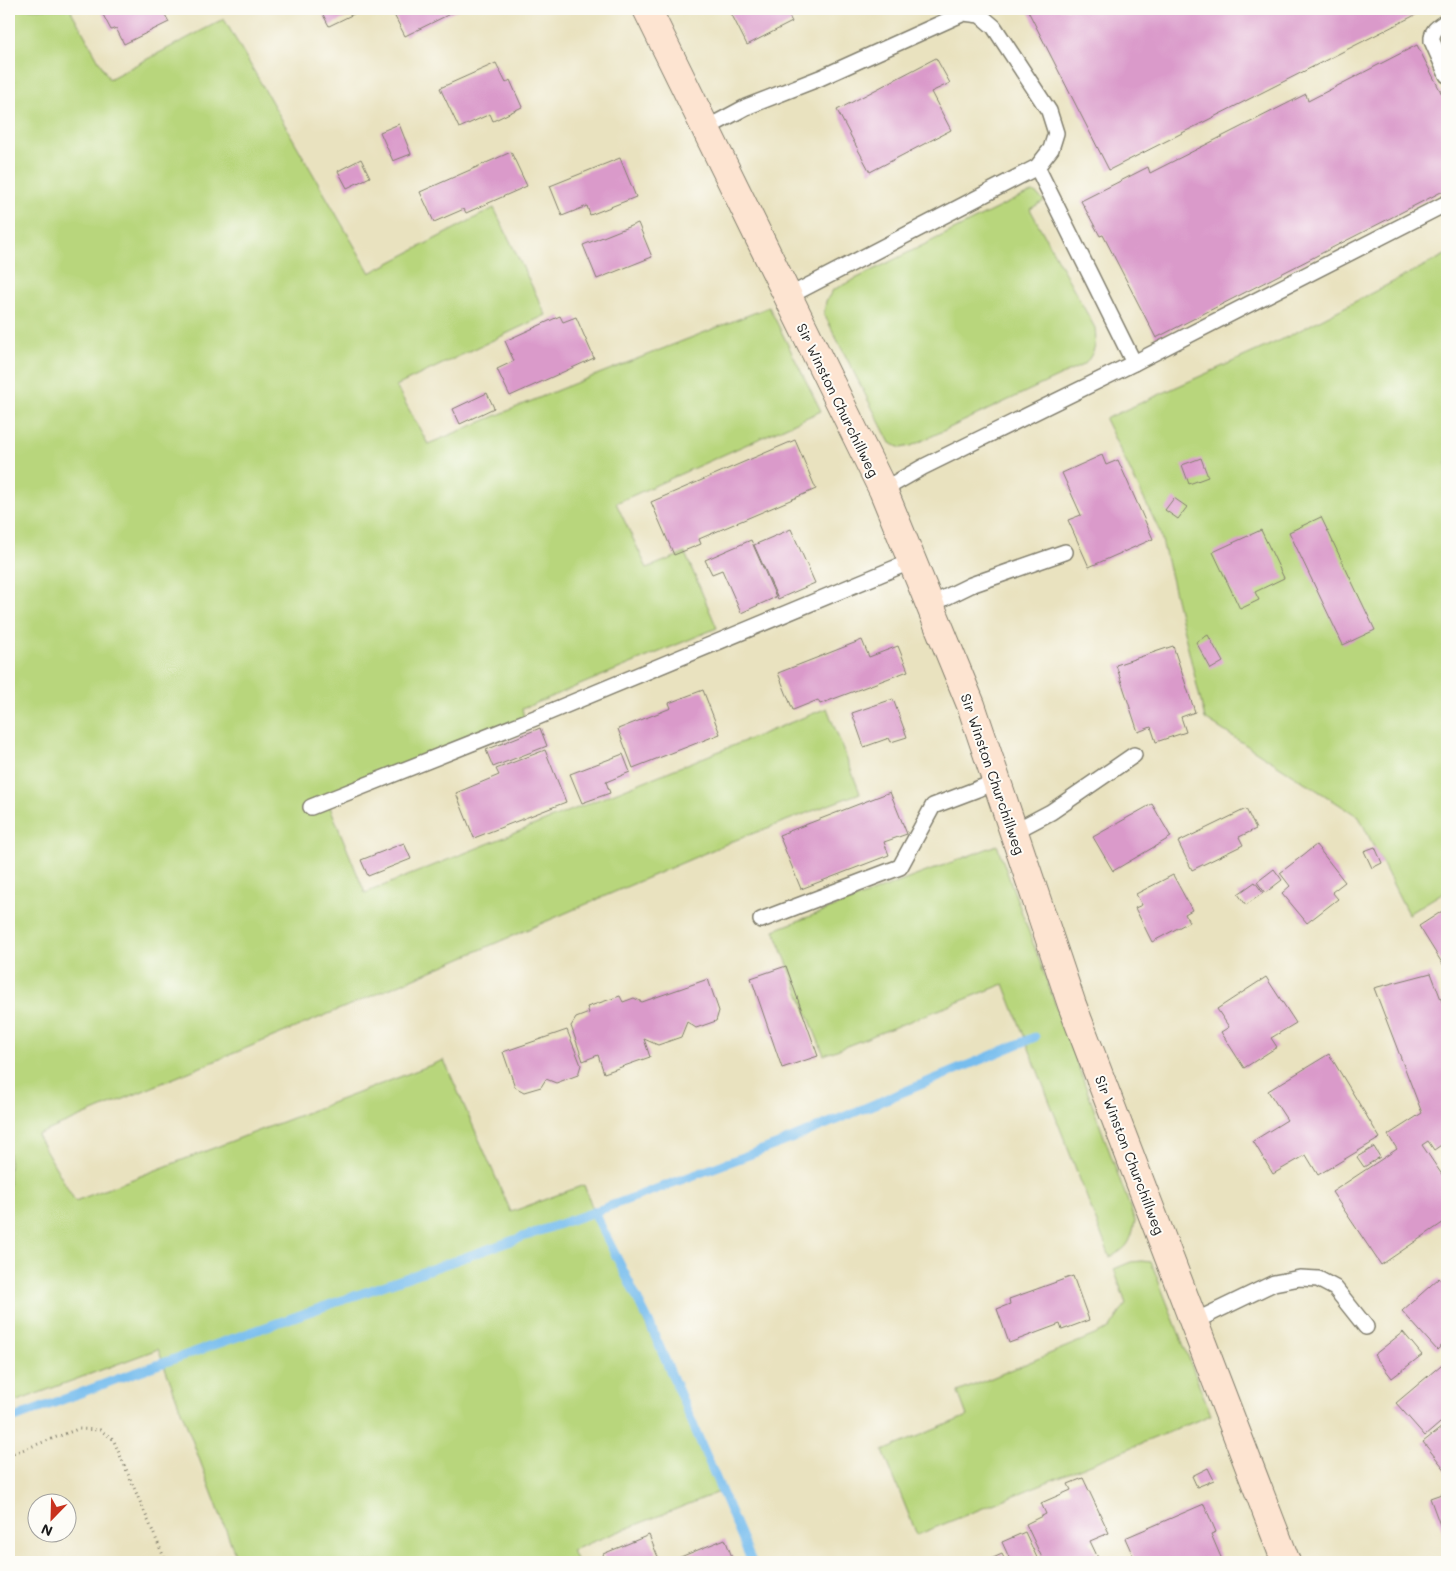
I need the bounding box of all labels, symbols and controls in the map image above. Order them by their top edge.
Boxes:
street label: Sir Winston Churchillweg [792,320,884,480]
street label: Sir Winston Churchillweg [956,691,1030,857]
street label: Sir Winston Churchillweg [1091,1073,1169,1237]
north arrow [28,1494,78,1544]
text: N [38,1520,55,1541]

